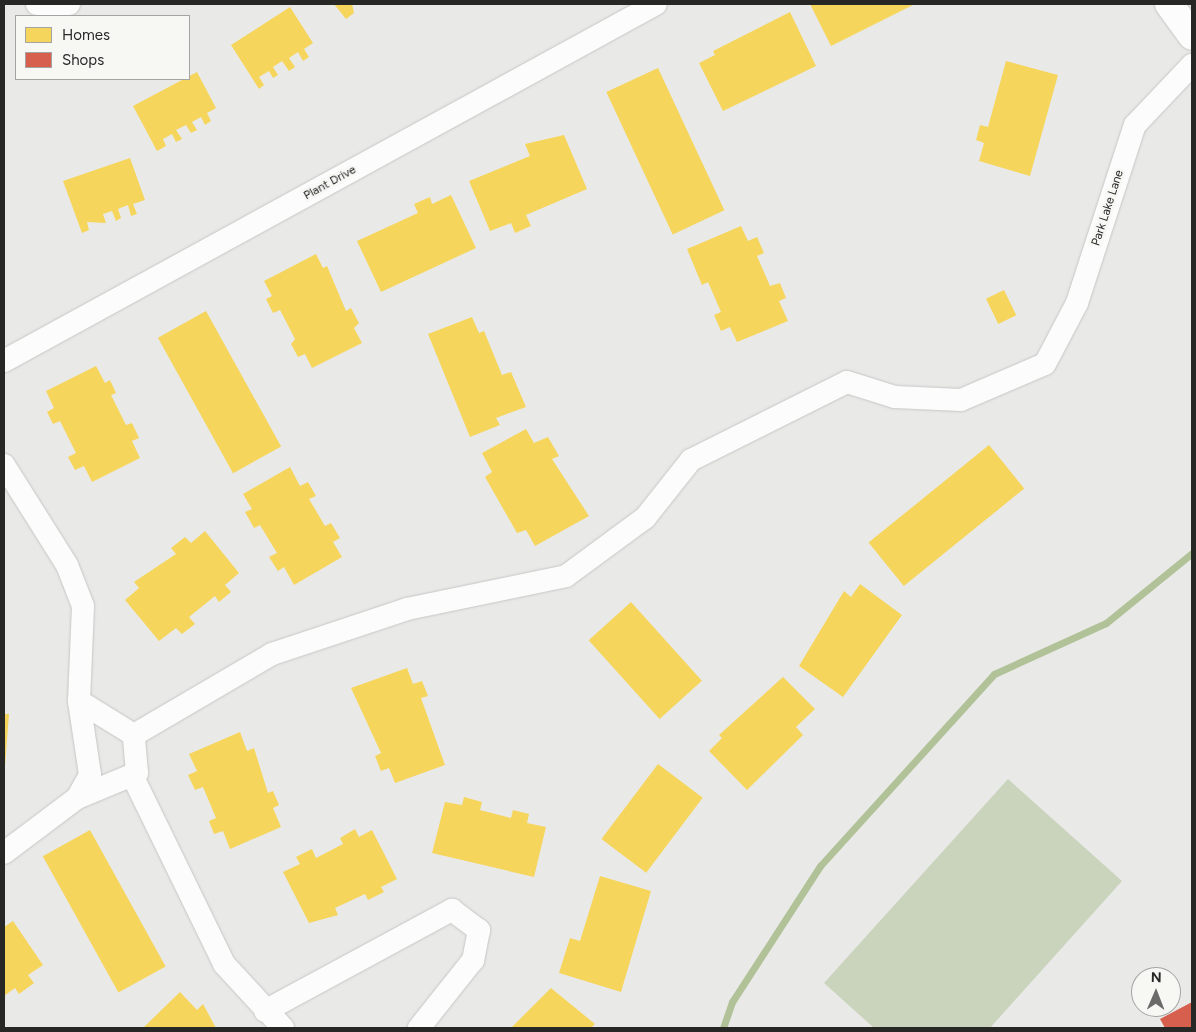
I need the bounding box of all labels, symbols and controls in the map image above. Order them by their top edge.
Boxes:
legend [15,15,190,80]
text: Homes [62,26,110,44]
text: Shops [62,51,104,69]
street label: Plant Drive [301,163,359,203]
street label: Park Lake Lane [1089,168,1127,248]
north arrow [1131,967,1181,1017]
text: N [1151,969,1162,986]

